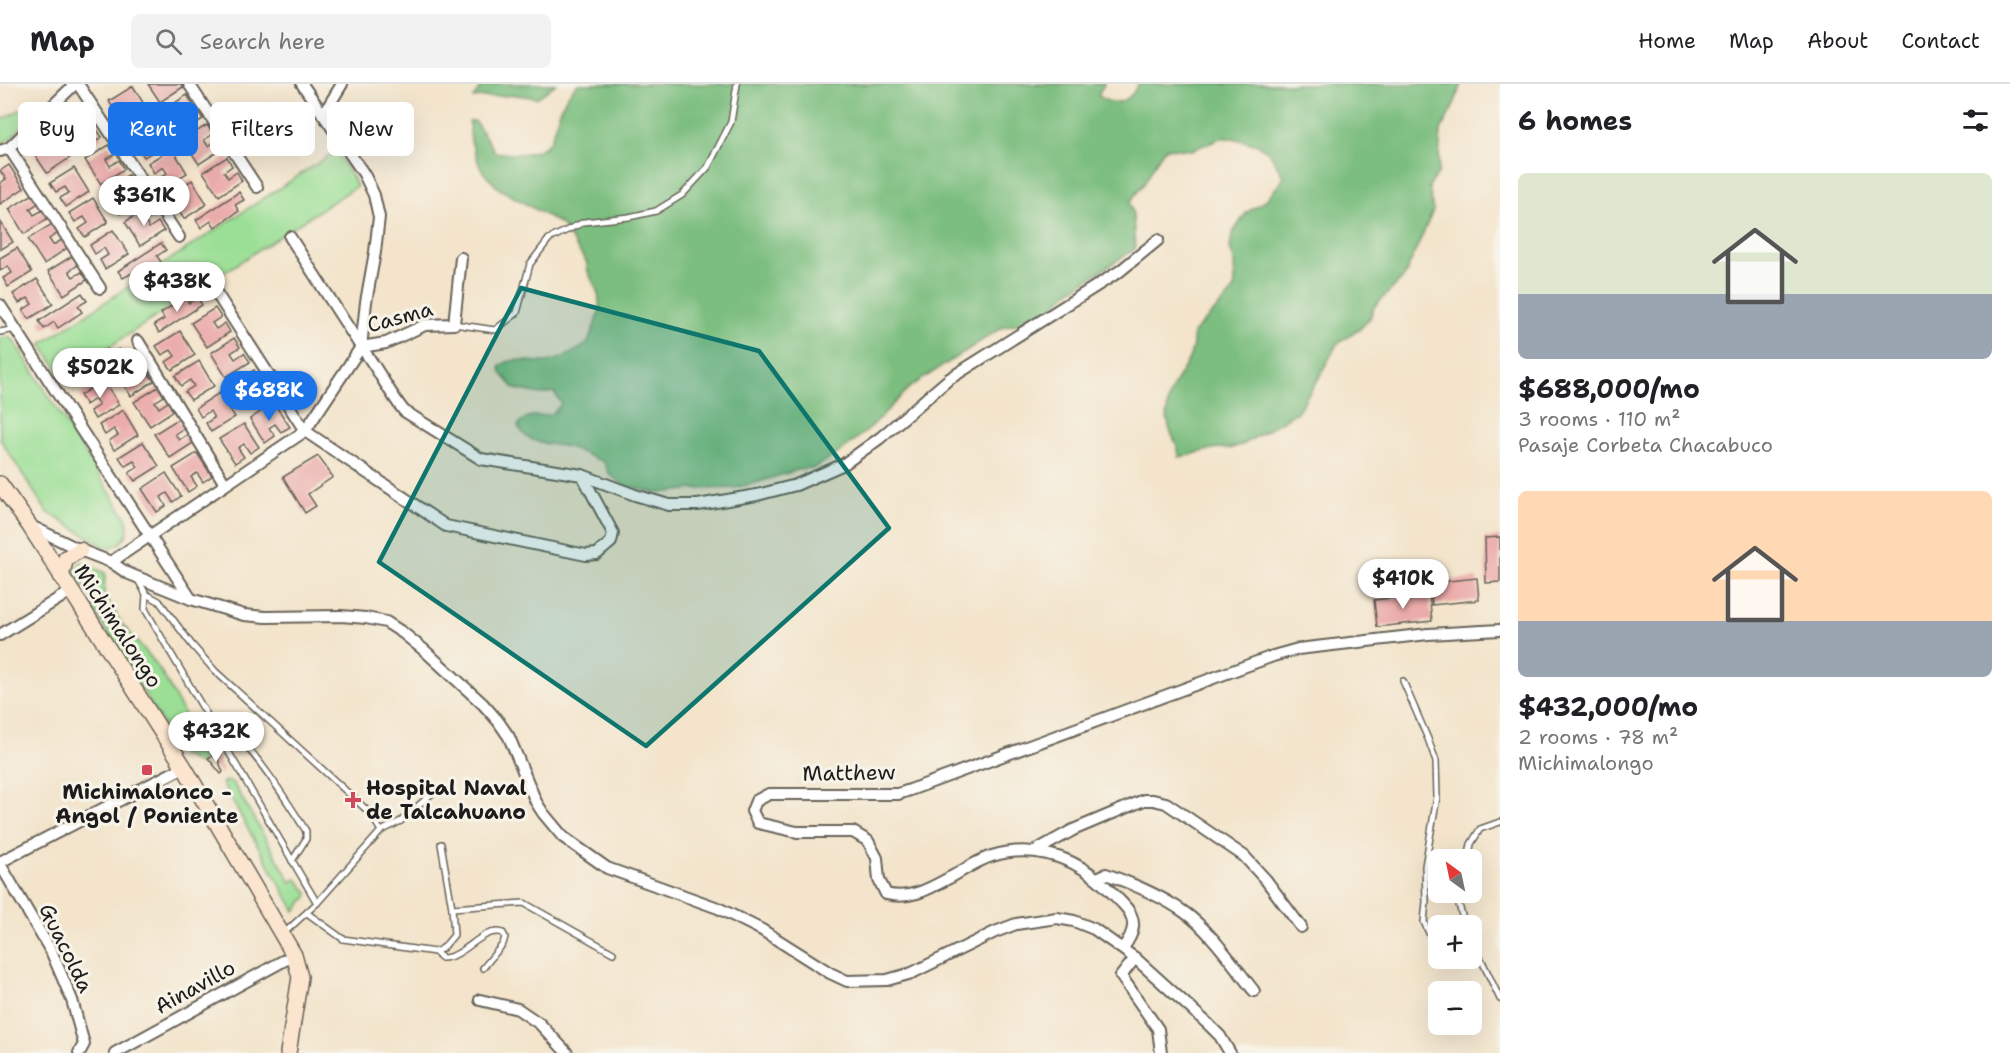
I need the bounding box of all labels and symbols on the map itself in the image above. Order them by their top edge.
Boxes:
pin: $361K [102,176,186,227]
pin: $438K [135,262,219,313]
street label: Casma [364,295,436,339]
pin: $502K [58,348,142,399]
pin: $688K [227,371,311,422]
street label: Michimalongo [68,559,168,693]
pin: $410K [1361,559,1445,610]
pin: $432K [174,712,258,763]
street label: Matthew [802,758,896,788]
marker: Michimalonco - Angol / Poniente [140,763,154,777]
place label: Hospital Naval de Talcahuano [366,774,527,826]
place label: Michimalonco - Angol / Poniente [55,778,239,830]
marker: Hospital Naval de Talcahuano [344,791,362,809]
north arrow [1428,849,1482,903]
street label: Guacolda [32,899,100,997]
street label: Ainavillo [150,953,240,1021]

